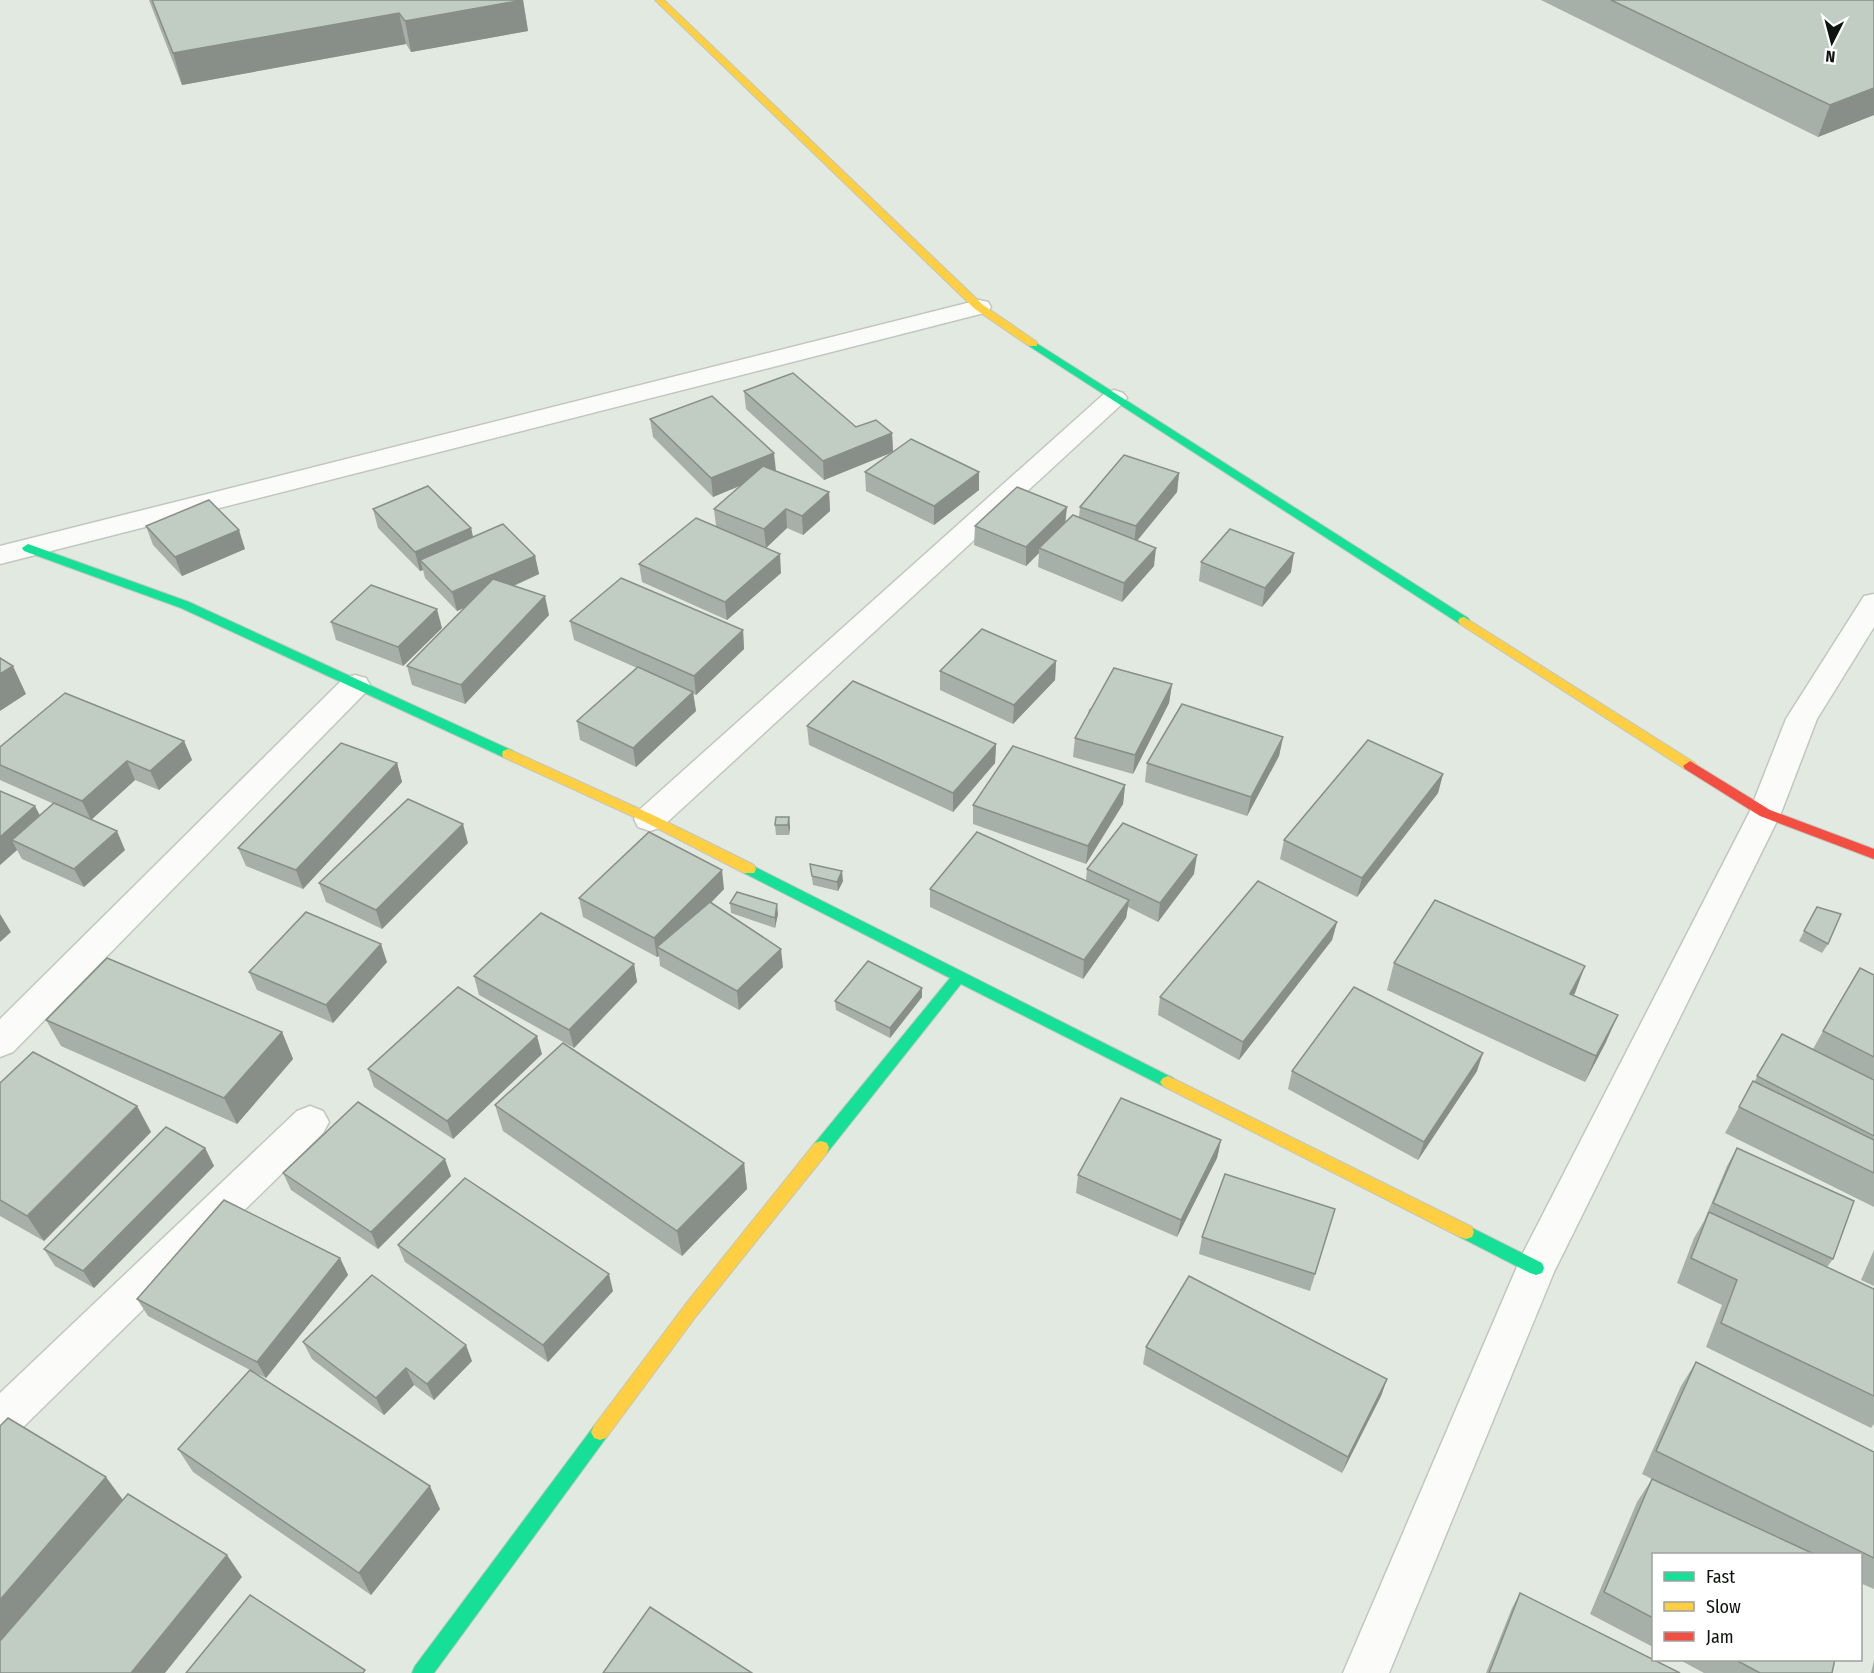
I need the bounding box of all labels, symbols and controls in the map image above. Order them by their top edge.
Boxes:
north arrow [1802,12,1862,72]
text: N [1825,46,1836,66]
legend [1652,1553,1862,1661]
text: Fast [1706,1566,1735,1588]
text: Slow [1706,1596,1741,1618]
text: Jam [1706,1626,1734,1648]

